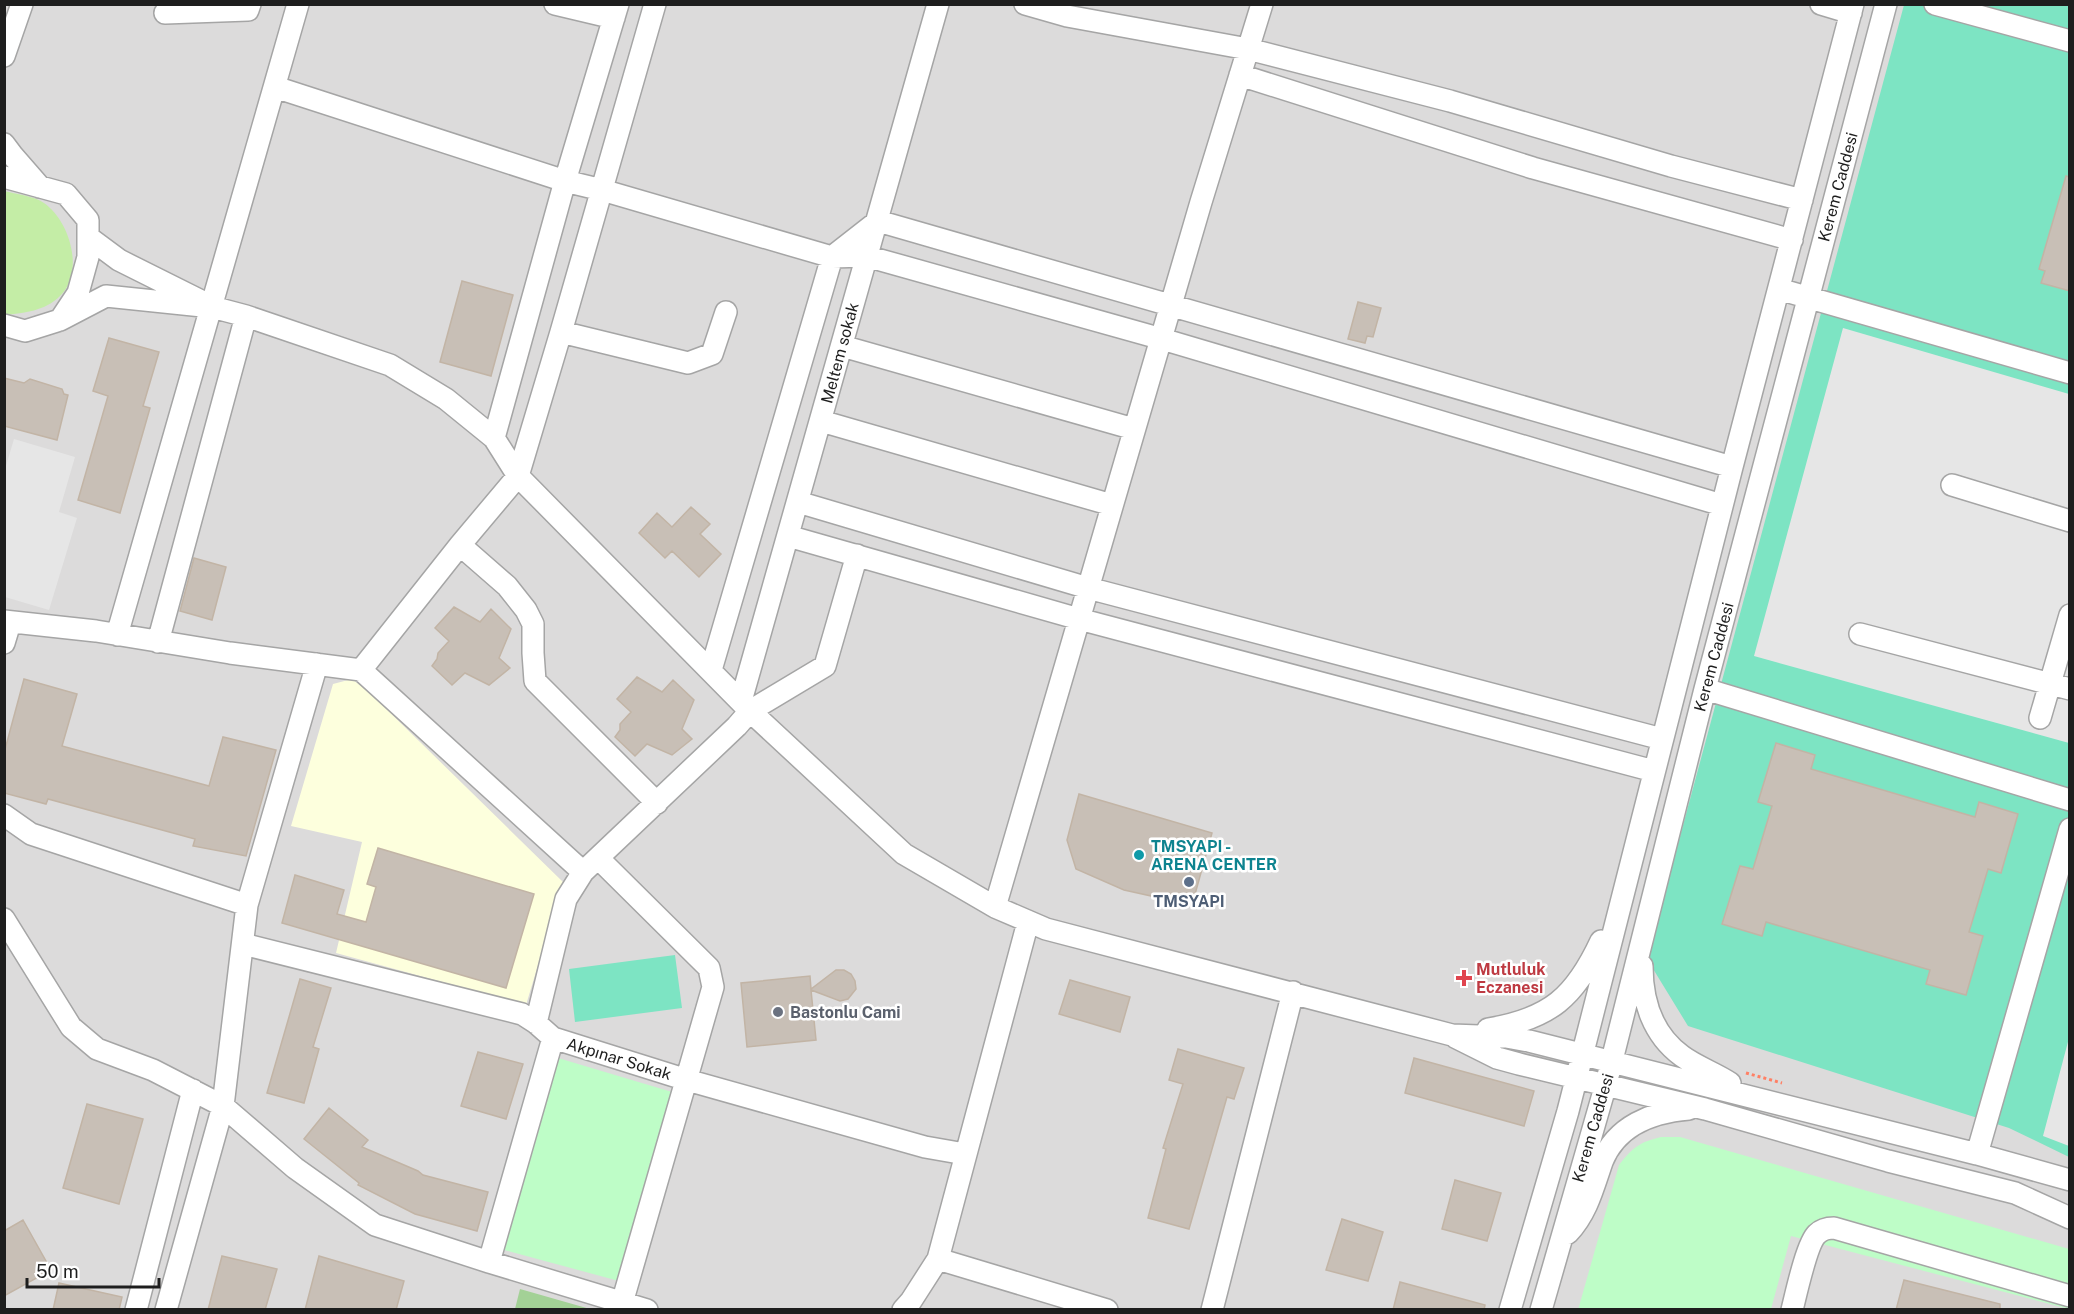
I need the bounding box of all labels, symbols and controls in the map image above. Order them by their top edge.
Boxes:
street label: Kerem Caddesi [1814,130,1862,244]
street label: Meltem sokak [817,300,863,406]
street label: Kerem Caddesi [1690,600,1738,714]
place label: TMSYAPI - ARENA CENTER [1151,837,1277,874]
marker: TMSYAPI - ARENA CENTER [1132,848,1146,862]
marker: TMSYAPI [1182,875,1196,889]
place label: TMSYAPI [1153,892,1225,911]
place label: Mutluluk Eczanesi [1476,960,1546,997]
marker: Mutluluk Eczanesi [1457,971,1471,985]
place label: Bastonlu Cami [790,1003,901,1022]
marker: Bastonlu Cami [771,1005,785,1019]
street label: Akpınar Sokak [564,1034,674,1084]
street label: Kerem Caddesi [1568,1071,1618,1185]
scale bar [27,1251,159,1289]
text: 50 m [36,1261,79,1282]

